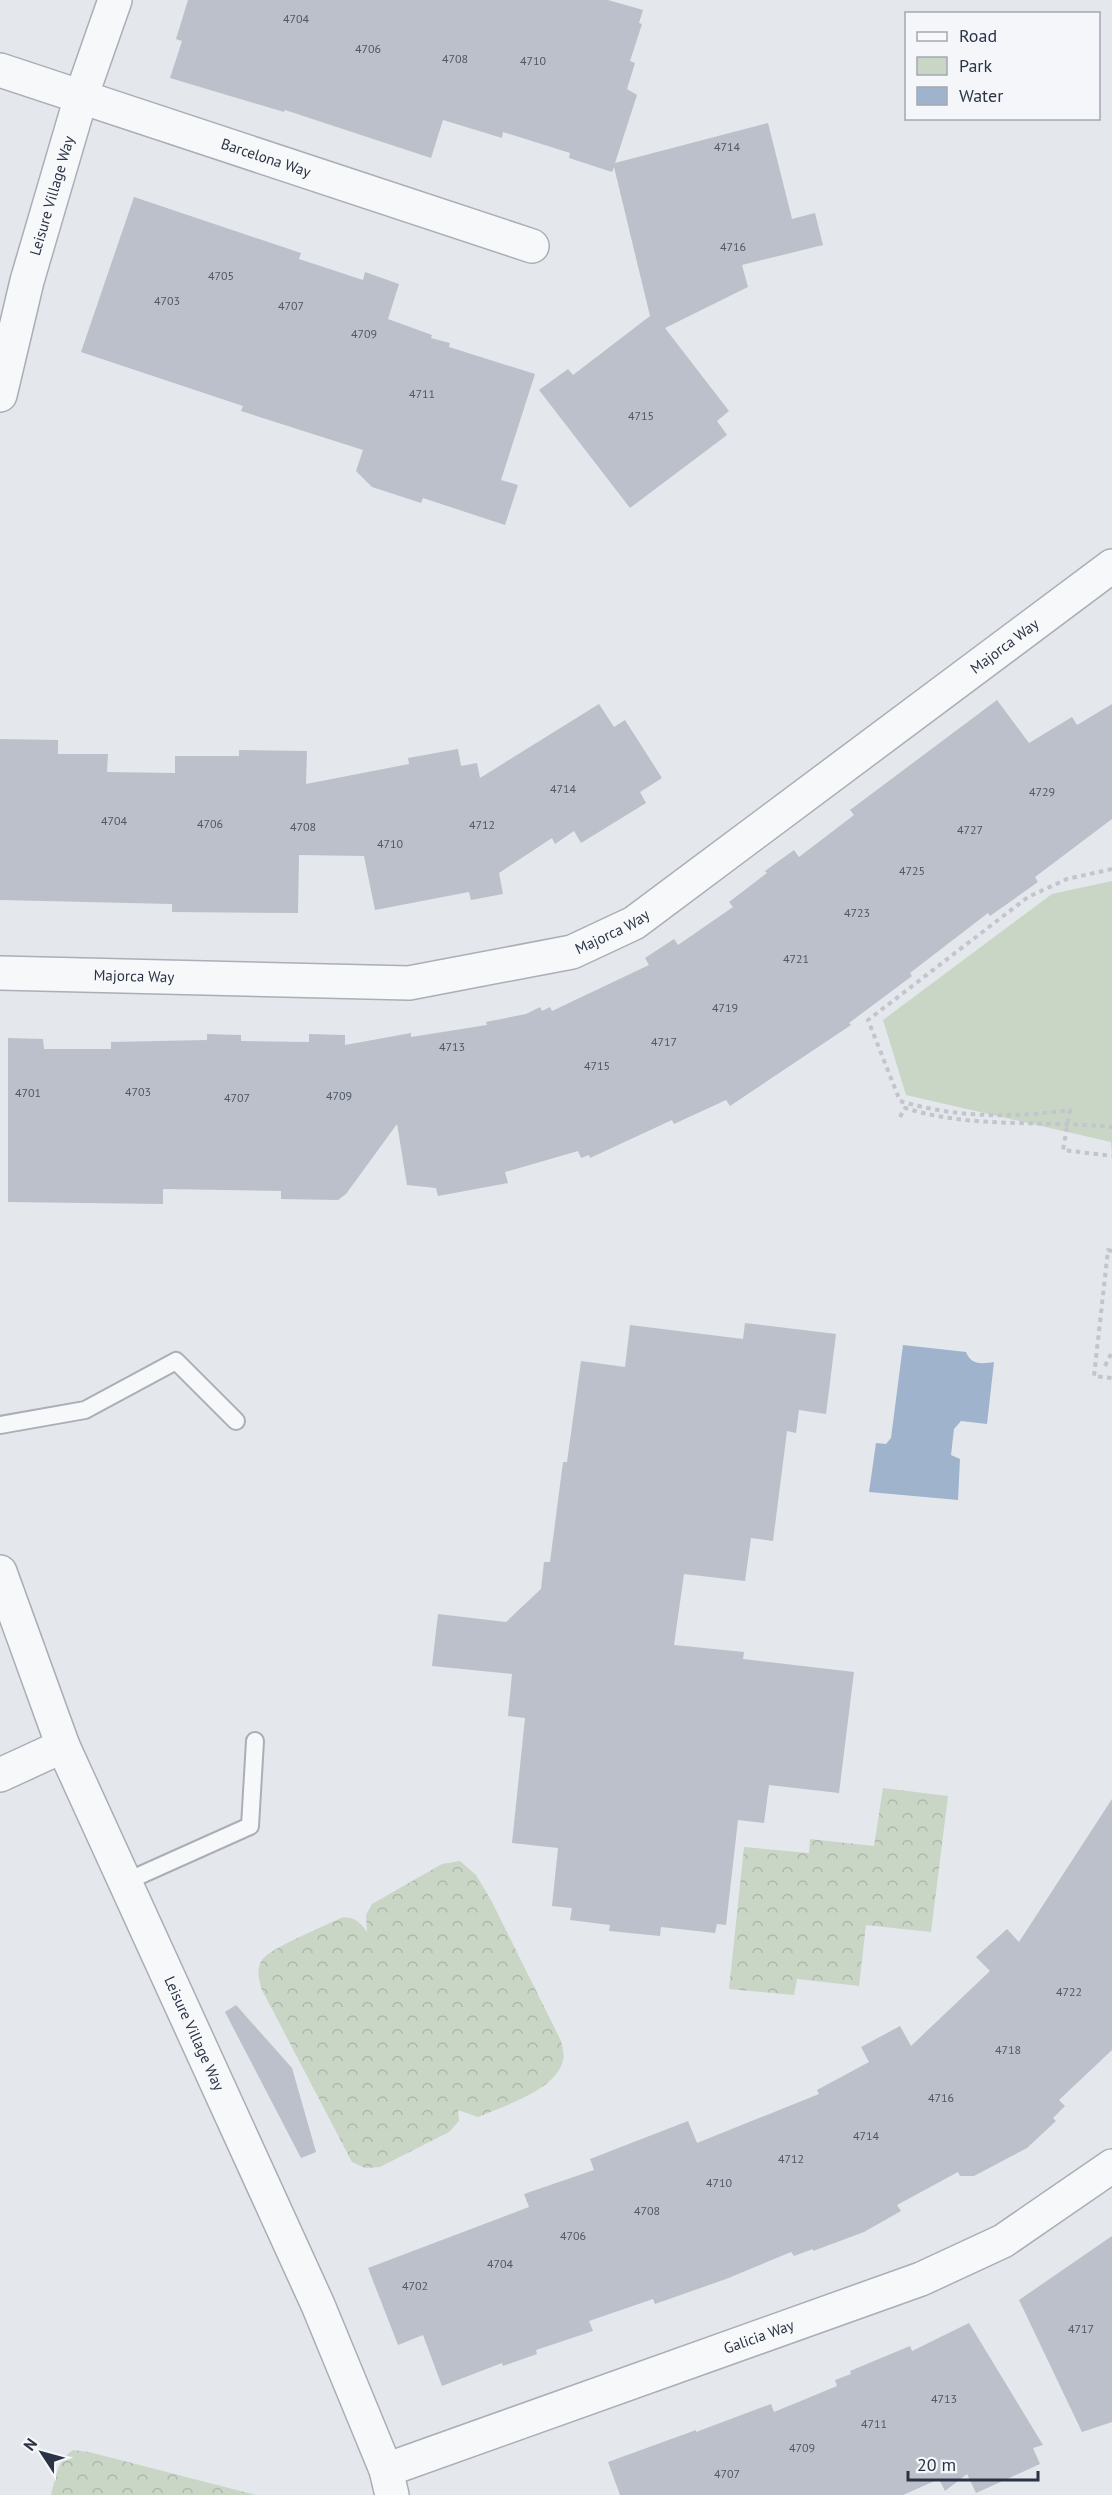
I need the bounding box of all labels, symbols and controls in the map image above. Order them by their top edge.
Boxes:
house number: 4704 [283,11,310,26]
legend [905,12,1100,120]
text: Road [959,24,997,47]
house number: 4706 [355,41,381,56]
house number: 4708 [442,51,468,66]
house number: 4710 [520,53,547,68]
text: Park [959,54,992,77]
text: Water [959,84,1003,107]
street label: Leisure Village Way [25,134,78,258]
street label: Barcelona Way [219,134,313,181]
house number: 4714 [714,139,741,154]
house number: 4716 [720,239,746,254]
house number: 4705 [208,268,234,283]
house number: 4703 [154,293,180,308]
house number: 4707 [278,298,304,313]
house number: 4709 [351,326,377,341]
house number: 4711 [409,386,435,401]
house number: 4715 [628,408,654,423]
street label: Majorca Way [966,614,1042,678]
house number: 4714 [550,781,577,796]
house number: 4729 [1029,784,1055,799]
house number: 4704 [101,813,128,828]
house number: 4706 [197,816,223,831]
house number: 4712 [469,817,495,832]
house number: 4708 [290,819,316,834]
house number: 4727 [957,822,983,837]
house number: 4710 [377,836,404,851]
house number: 4725 [899,863,925,878]
street label: Majorca Way [572,905,653,958]
house number: 4723 [844,905,870,920]
house number: 4721 [783,951,809,966]
street label: Majorca Way [93,965,175,986]
house number: 4719 [712,1000,738,1015]
house number: 4717 [651,1034,677,1049]
house number: 4713 [439,1039,465,1054]
house number: 4715 [584,1058,610,1073]
house number: 4703 [125,1084,151,1099]
house number: 4701 [15,1085,41,1100]
house number: 4709 [326,1088,352,1103]
house number: 4707 [224,1090,250,1105]
street label: Leisure Village Way [160,1973,229,2093]
house number: 4722 [1056,1984,1082,1999]
house number: 4718 [995,2042,1021,2057]
house number: 4716 [928,2090,954,2105]
house number: 4714 [853,2128,880,2143]
house number: 4712 [778,2151,804,2166]
house number: 4710 [706,2175,733,2190]
house number: 4708 [634,2203,660,2218]
house number: 4706 [560,2228,586,2243]
house number: 4704 [487,2256,514,2271]
house number: 4702 [402,2278,428,2293]
street label: Galicia Way [721,2315,796,2358]
house number: 4717 [1068,2321,1094,2336]
house number: 4713 [931,2391,957,2406]
house number: 4711 [861,2416,887,2431]
north arrow [12,2423,72,2483]
text: N [19,2434,41,2454]
house number: 4709 [789,2440,815,2455]
scale bar [908,2444,1038,2482]
text: 20 m [917,2453,956,2476]
house number: 4707 [714,2466,740,2481]

